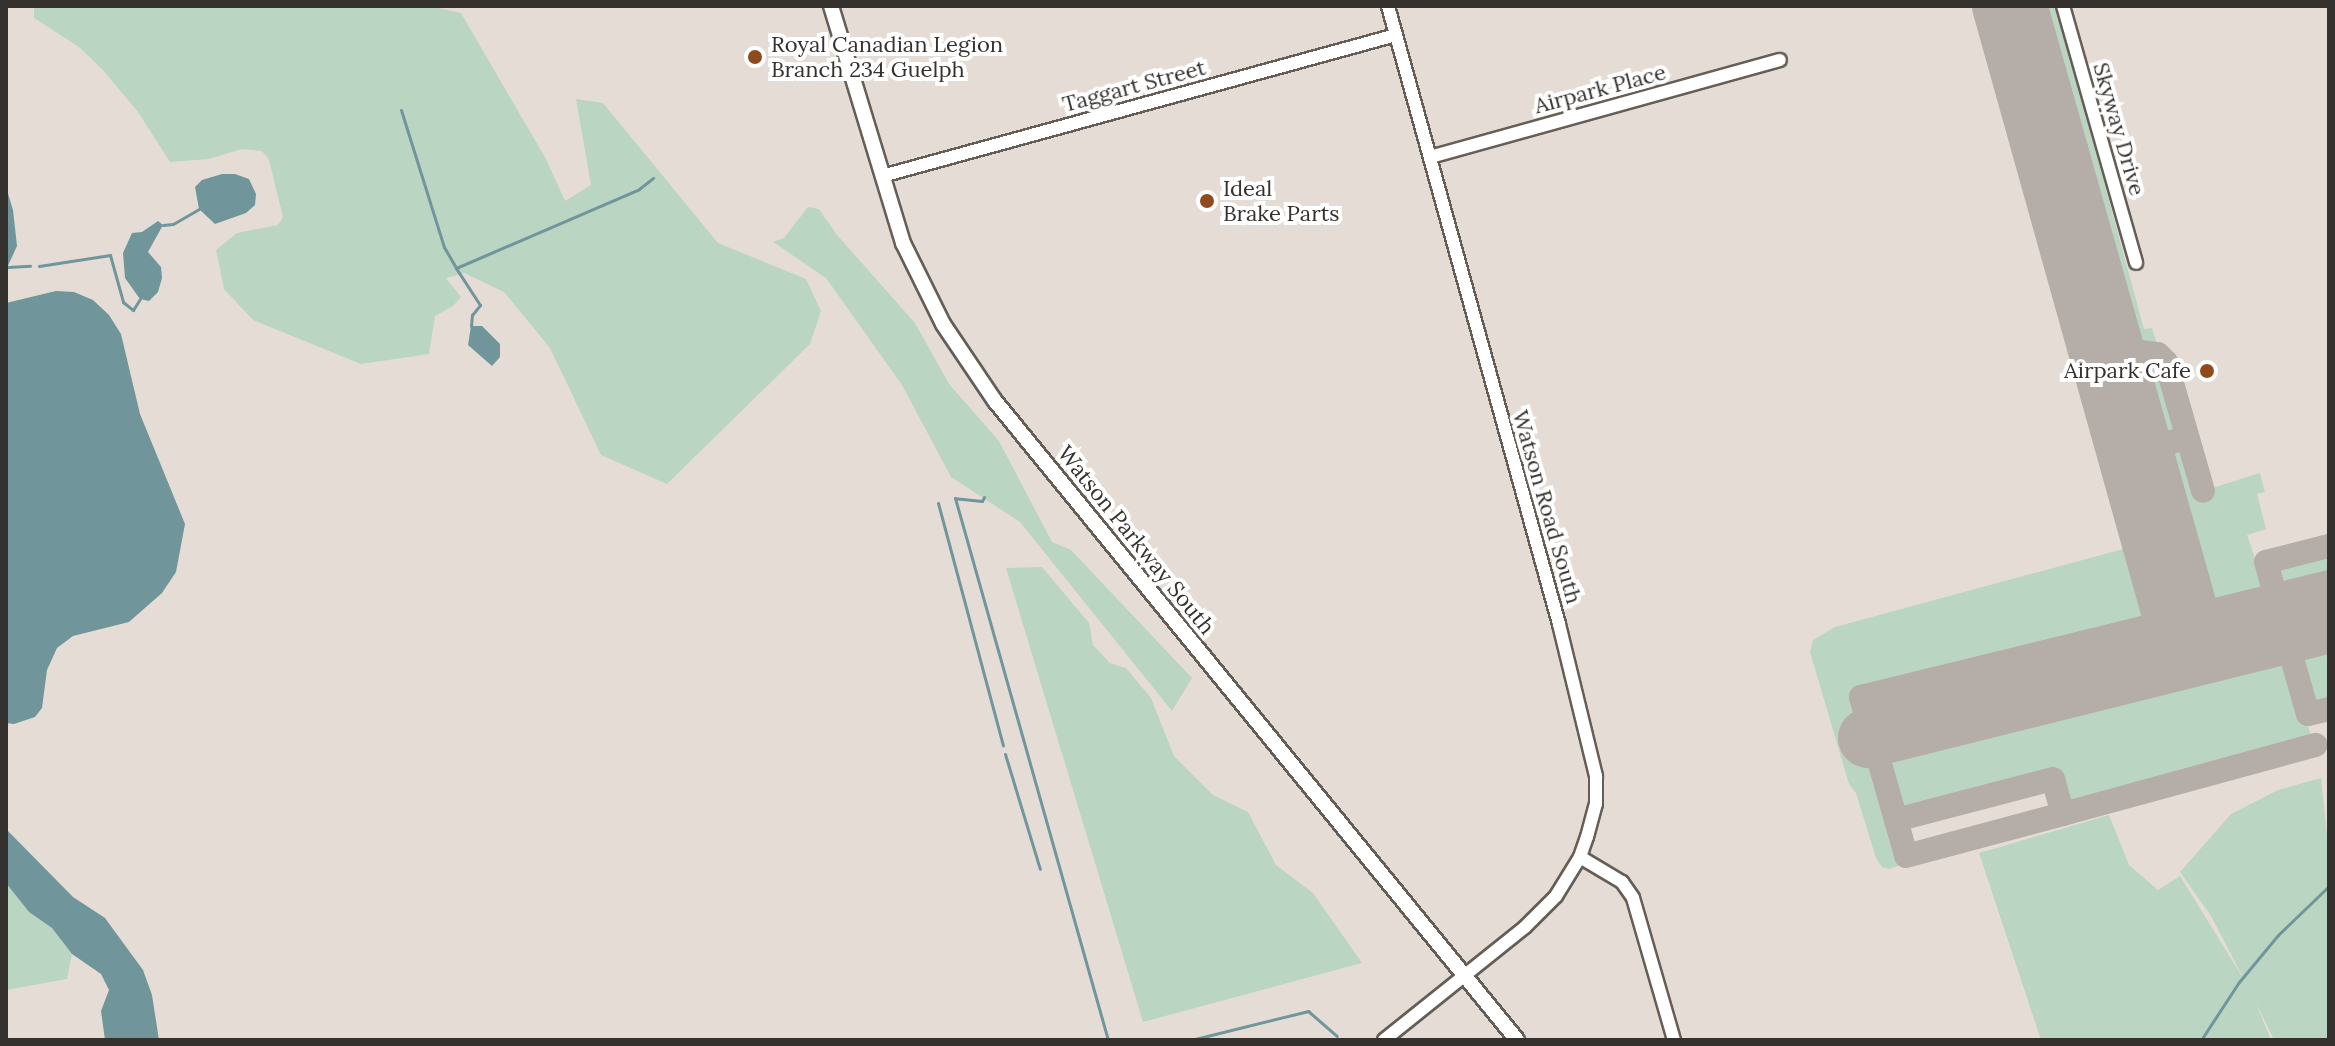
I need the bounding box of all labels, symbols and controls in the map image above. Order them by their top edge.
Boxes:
place label: Royal Canadian Legion Branch 234 Guelph [771,31,1003,82]
marker: Royal Canadian Legion Branch 234 Guelph [746,48,764,66]
street label: Taggart Street [1060,54,1208,118]
street label: Airpark Place [1531,59,1669,119]
street label: Skyway Drive [2087,60,2151,198]
place label: Ideal Brake Parts [1223,175,1340,226]
marker: Ideal Brake Parts [1198,192,1216,210]
place label: Airpark Cafe [2064,358,2191,384]
marker: Airpark Cafe [2198,362,2216,380]
street label: Watson Road South [1507,407,1587,607]
street label: Watson Parkway South [1052,440,1220,640]

